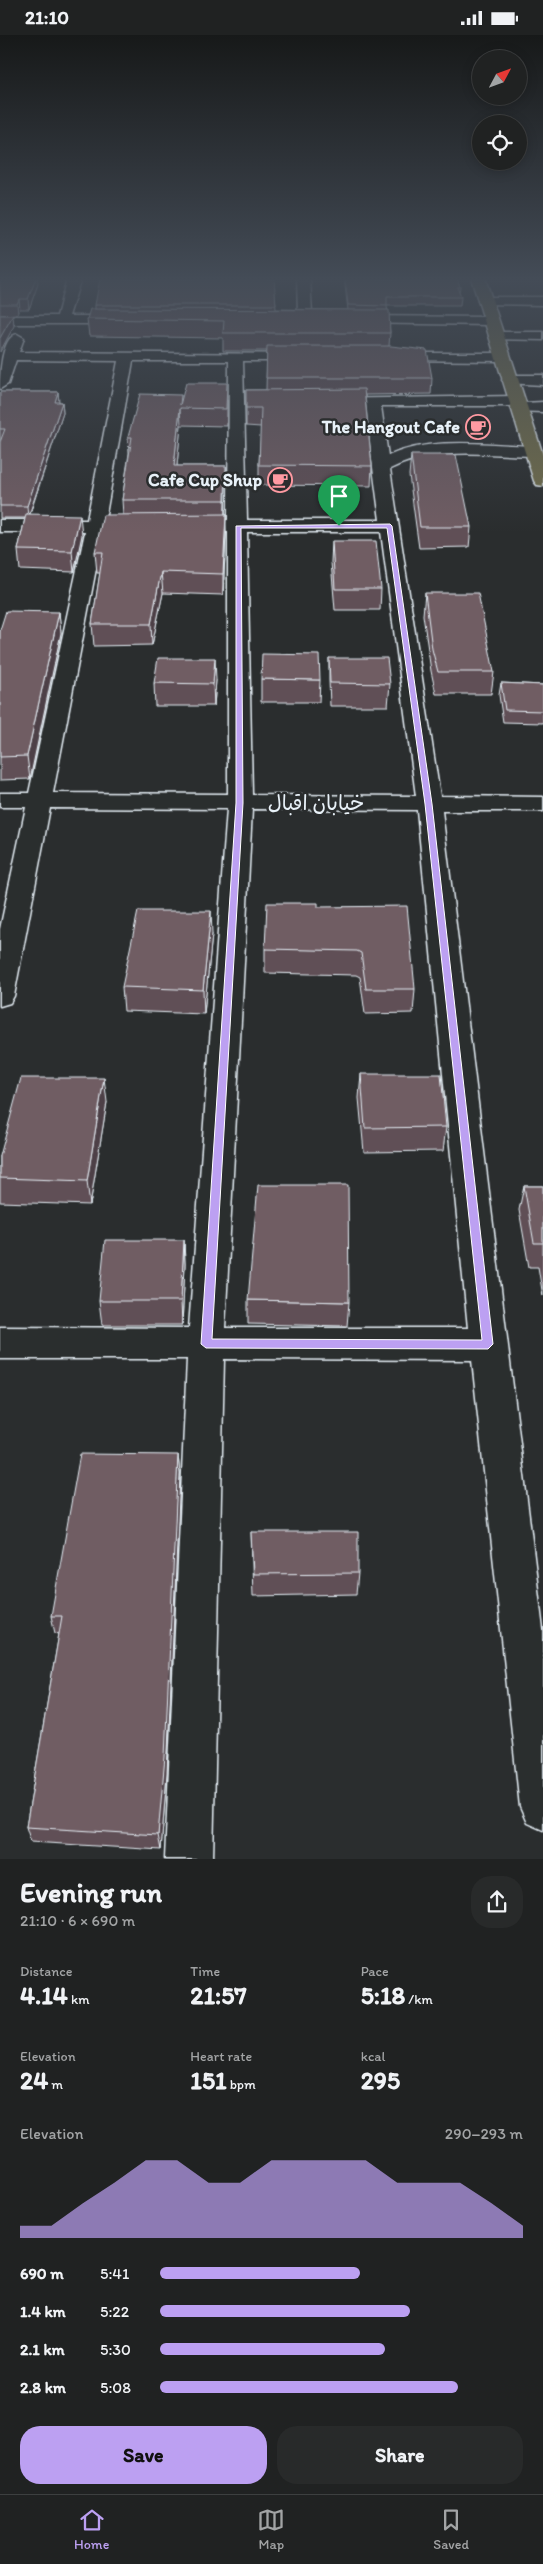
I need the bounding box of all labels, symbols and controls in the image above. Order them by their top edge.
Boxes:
text: 21:10 [25,6,69,29]
north arrow [472,50,528,105]
map controls [472,50,527,170]
button: locate [472,115,527,170]
cafe icon: The Hangout Cafe [465,414,491,440]
place label: The Hangout Cafe [321,416,460,438]
cafe icon: Cafe Cup Shup [267,467,293,493]
place label: Cafe Cup Shup [148,469,262,491]
pin [318,475,360,526]
icon: arrive [325,482,353,510]
street label: خیابان اقبال [268,790,364,816]
text: Evening run [20,1875,162,1909]
button: share [471,1876,523,1928]
text: 21:10 · 6 × 690 m [20,1911,135,1930]
text: Distance [20,1963,72,1980]
text: Time [190,1963,220,1980]
text: Pace [361,1963,389,1980]
text: 4.14 [20,1980,68,2010]
text: 21:57 [190,1980,247,2010]
text: 5:18 [361,1980,405,2010]
text: km [68,1991,89,2008]
text: /km [405,1991,433,2008]
text: Elevation [20,2048,76,2065]
text: Heart rate [190,2048,252,2065]
text: kcal [361,2048,386,2065]
text: 24 [20,2065,48,2095]
text: 151 [190,2065,227,2095]
text: 295 [361,2065,400,2095]
text: m [48,2076,63,2093]
text: bpm [227,2076,256,2093]
text: Elevation [20,2124,84,2143]
text: 290–293 m [445,2124,523,2143]
text: 690 m [20,2264,64,2283]
text: 5:41 [100,2264,129,2283]
text: 1.4 km [20,2302,66,2321]
text: 5:22 [100,2302,129,2321]
text: 2.1 km [20,2340,65,2359]
text: 5:30 [100,2340,131,2359]
text: 2.8 km [20,2378,66,2397]
text: 5:08 [100,2378,131,2397]
button: Save [20,2426,267,2484]
button: Share [277,2426,523,2484]
tab: Home [74,2506,109,2553]
tab: Map [257,2506,285,2553]
tab: Saved [433,2506,469,2553]

